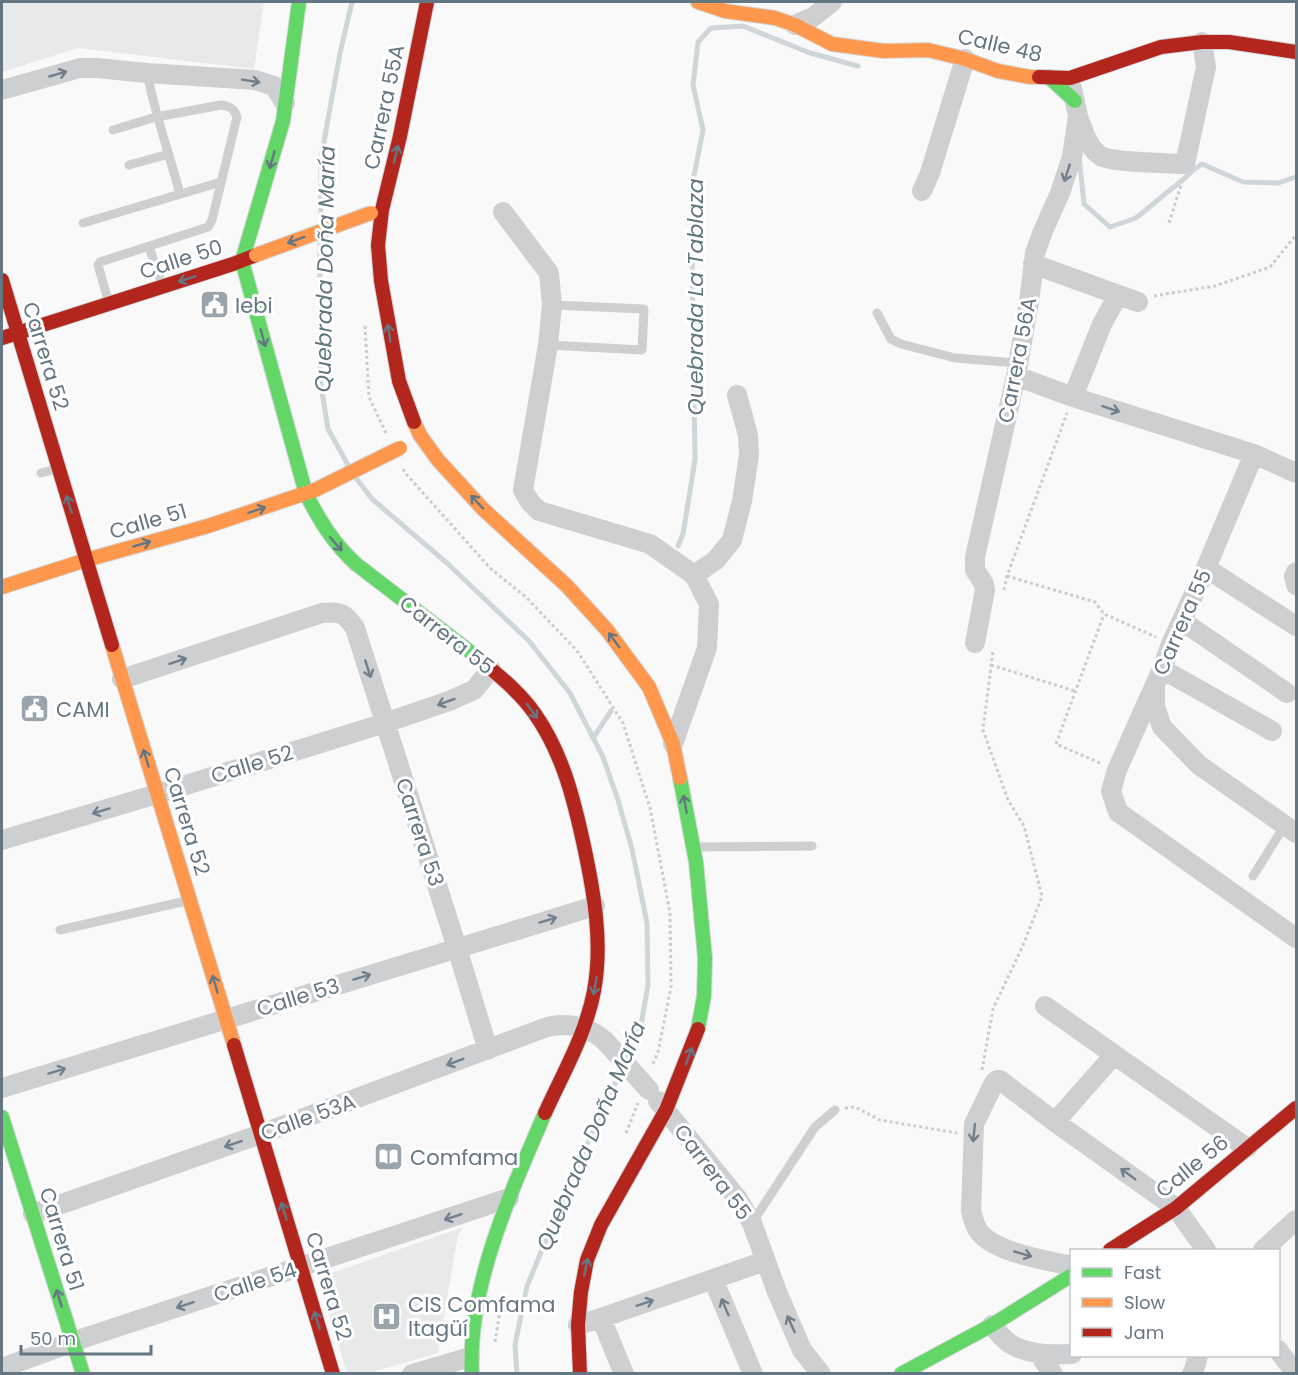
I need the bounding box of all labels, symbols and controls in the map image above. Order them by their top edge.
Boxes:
street label: Calle 48 [955,21,1045,69]
street label: Carrera 55A [357,42,411,172]
one-way arrow [48,68,67,79]
one-way arrow [241,76,261,87]
one-way arrow [391,144,403,163]
water label: Quebrada Doña María [307,145,343,393]
one-way arrow [265,150,277,169]
one-way arrow [1060,163,1071,182]
water label: Quebrada La Tablaza [680,178,711,416]
street label: Calle 50 [136,232,226,286]
one-way arrow [287,236,306,247]
one-way arrow [178,274,197,285]
public building icon: Iebi [198,289,230,321]
place label: Iebi [235,291,273,320]
street label: Carrera 56A [991,295,1043,425]
street label: Carrera 52 [16,298,76,414]
one-way arrow [384,324,395,344]
one-way arrow [258,328,270,347]
one-way arrow [1101,404,1120,415]
one-way arrow [63,495,74,514]
one-way arrow [470,495,484,510]
street label: Calle 51 [106,496,190,546]
one-way arrow [247,503,266,514]
one-way arrow [329,536,343,551]
one-way arrow [132,538,151,549]
street label: Carrera 55 [1146,564,1218,680]
street label: Carrera 55 [394,589,500,681]
one-way arrow [608,633,620,649]
one-way arrow [168,655,187,666]
one-way arrow [363,659,374,678]
public building icon: CAMI [19,693,51,725]
place label: CAMI [56,695,110,724]
one-way arrow [437,697,455,708]
one-way arrow [526,702,538,718]
street label: Calle 52 [207,738,297,790]
one-way arrow [140,749,151,768]
street label: Carrera 52 [157,763,217,879]
street label: Carrera 53 [389,774,451,890]
one-way arrow [679,795,690,815]
one-way arrow [92,806,111,817]
one-way arrow [538,914,557,925]
street label: Calle 53 [253,971,343,1023]
one-way arrow [352,971,371,982]
one-way arrow [209,975,220,994]
one-way arrow [589,975,600,995]
water label: Quebrada Doña María [529,1016,654,1256]
one-way arrow [684,1047,695,1066]
one-way arrow [446,1057,465,1068]
one-way arrow [47,1065,66,1076]
street label: Calle 53A [256,1086,360,1148]
street label: Carrera 55 [667,1118,759,1226]
one-way arrow [968,1122,979,1142]
street label: Calle 56 [1150,1128,1234,1204]
one-way arrow [224,1140,243,1151]
library icon: Comfama [373,1141,405,1173]
place label: Comfama [410,1143,518,1172]
one-way arrow [1121,1168,1137,1180]
street label: Carrera 51 [33,1184,91,1294]
one-way arrow [278,1202,289,1221]
one-way arrow [444,1212,463,1223]
street label: Carrera 52 [299,1228,359,1344]
one-way arrow [1013,1249,1032,1261]
legend [1070,1249,1280,1357]
street label: Calle 54 [210,1255,300,1309]
one-way arrow [581,1258,593,1277]
text: Fast [1124,1260,1161,1285]
one-way arrow [53,1289,64,1308]
place label: CIS Comfama Itagüí [408,1290,556,1343]
text: Slow [1124,1290,1166,1315]
one-way arrow [635,1297,654,1308]
one-way arrow [719,1298,730,1317]
one-way arrow [176,1300,195,1311]
hospital icon: CIS Comfama Itagüí [371,1300,403,1332]
one-way arrow [311,1311,322,1330]
one-way arrow [785,1315,796,1334]
scale bar [21,1318,152,1356]
text: Jam [1124,1320,1164,1345]
text: 50 m [30,1326,76,1351]

